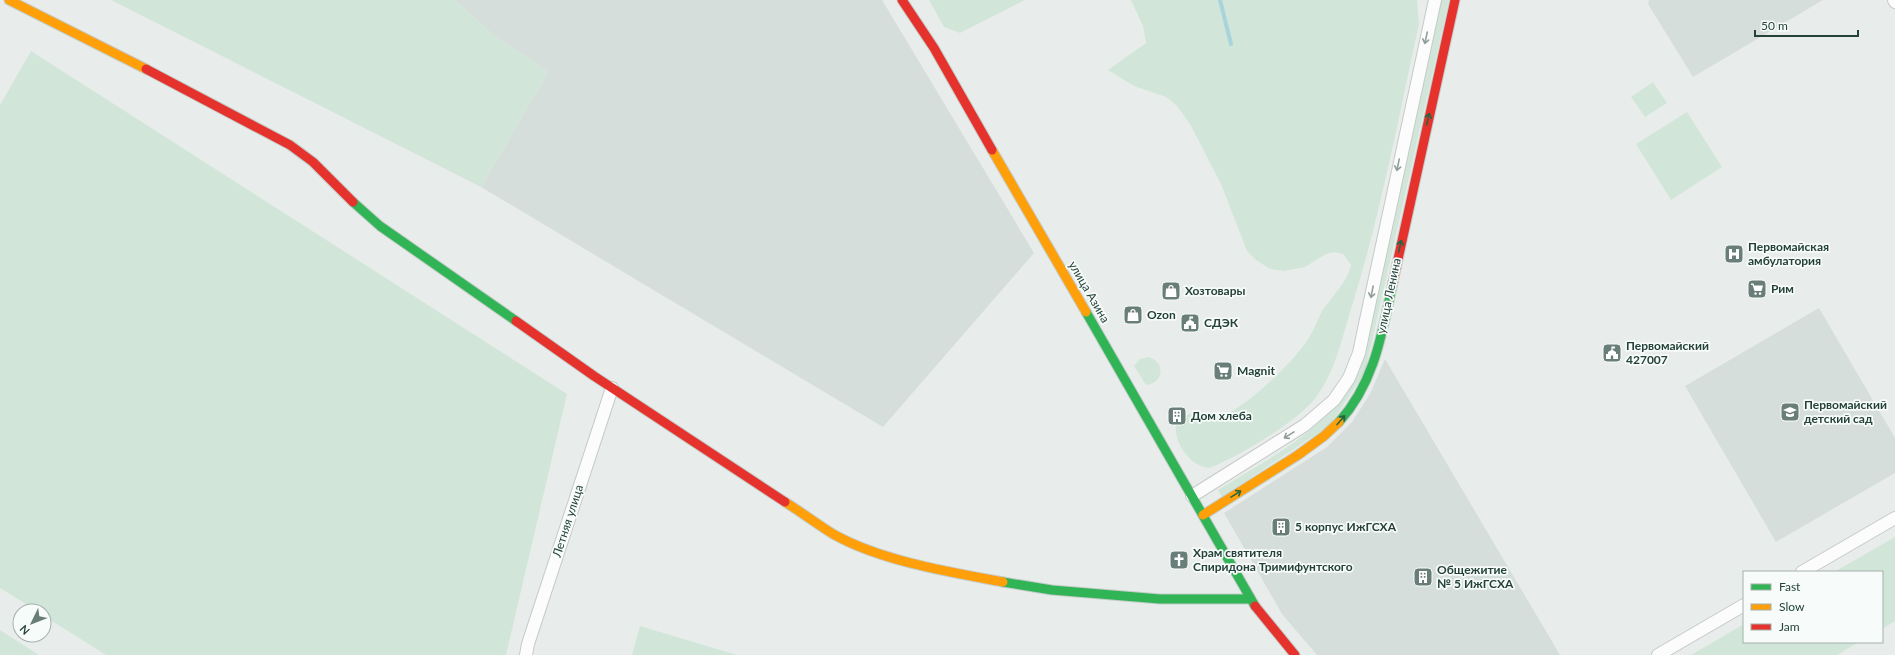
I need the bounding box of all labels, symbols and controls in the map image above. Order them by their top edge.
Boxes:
scale bar [1755,12,1858,38]
text: 50 m [1761,18,1788,33]
one-way arrow [1422,31,1430,44]
one-way arrow [1424,112,1432,125]
one-way arrow [1394,158,1402,171]
one-way arrow [1397,239,1405,252]
place label: Первомайская амбулатория [1748,239,1829,268]
hospital icon: Первомайская амбулатория [1723,243,1745,265]
street label: улица Ленина [1373,257,1404,335]
street label: улица Азина [1066,258,1113,325]
supermarket icon: Рим [1746,278,1768,300]
shop icon: Хозтовары [1160,280,1182,302]
place label: Рим [1771,281,1794,296]
place label: Хозтовары [1185,283,1246,298]
one-way arrow [1367,285,1375,298]
shop icon: Ozon [1122,304,1144,326]
place label: Ozon [1147,307,1176,322]
public building icon: СДЭК [1179,312,1201,334]
place label: СДЭК [1204,315,1239,330]
place label: Первомайский 427007 [1626,338,1709,367]
public building icon: Первомайский 427007 [1601,342,1623,364]
supermarket icon: Magnit [1212,360,1234,382]
place label: Magnit [1237,363,1275,378]
place label: Первомайский детский сад [1804,397,1887,426]
school or university icon: Первомайский детский сад [1779,401,1801,423]
building icon: Дом хлеба [1166,405,1188,427]
place label: Дом хлеба [1191,408,1252,423]
one-way arrow [1337,414,1346,425]
one-way arrow [1284,430,1295,439]
street label: Летняя улица [548,483,586,560]
one-way arrow [1230,490,1242,498]
building icon: 5 корпус ИжГСХА [1270,516,1292,538]
place label: 5 корпус ИжГСХА [1295,519,1397,534]
place label: Храм святителя Спиридона Тримифунтского [1193,545,1353,574]
church icon: Храм святителя Спиридона Тримифунтского [1168,549,1190,571]
place label: Общежитие № 5 ИжГСХА [1437,562,1514,591]
building icon: Общежитие № 5 ИжГСХА [1412,566,1434,588]
legend [1743,571,1883,643]
text: Fast [1779,579,1801,594]
text: Slow [1779,599,1805,614]
north arrow [12,603,52,643]
text: Jam [1779,619,1800,634]
text: N [17,623,32,638]

